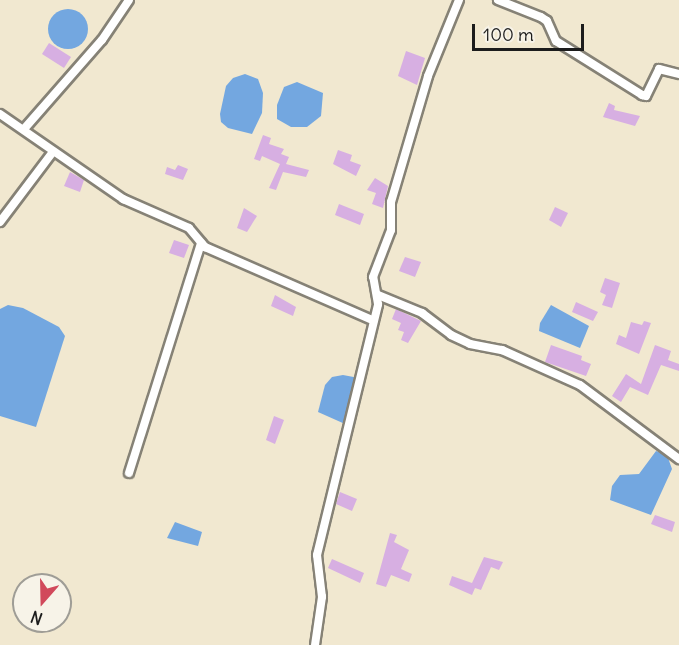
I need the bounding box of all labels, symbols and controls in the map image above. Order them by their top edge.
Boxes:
scale bar [475,12,588,50]
text: 100 m [483,23,534,46]
north arrow [12,573,72,633]
text: N [28,607,45,629]

